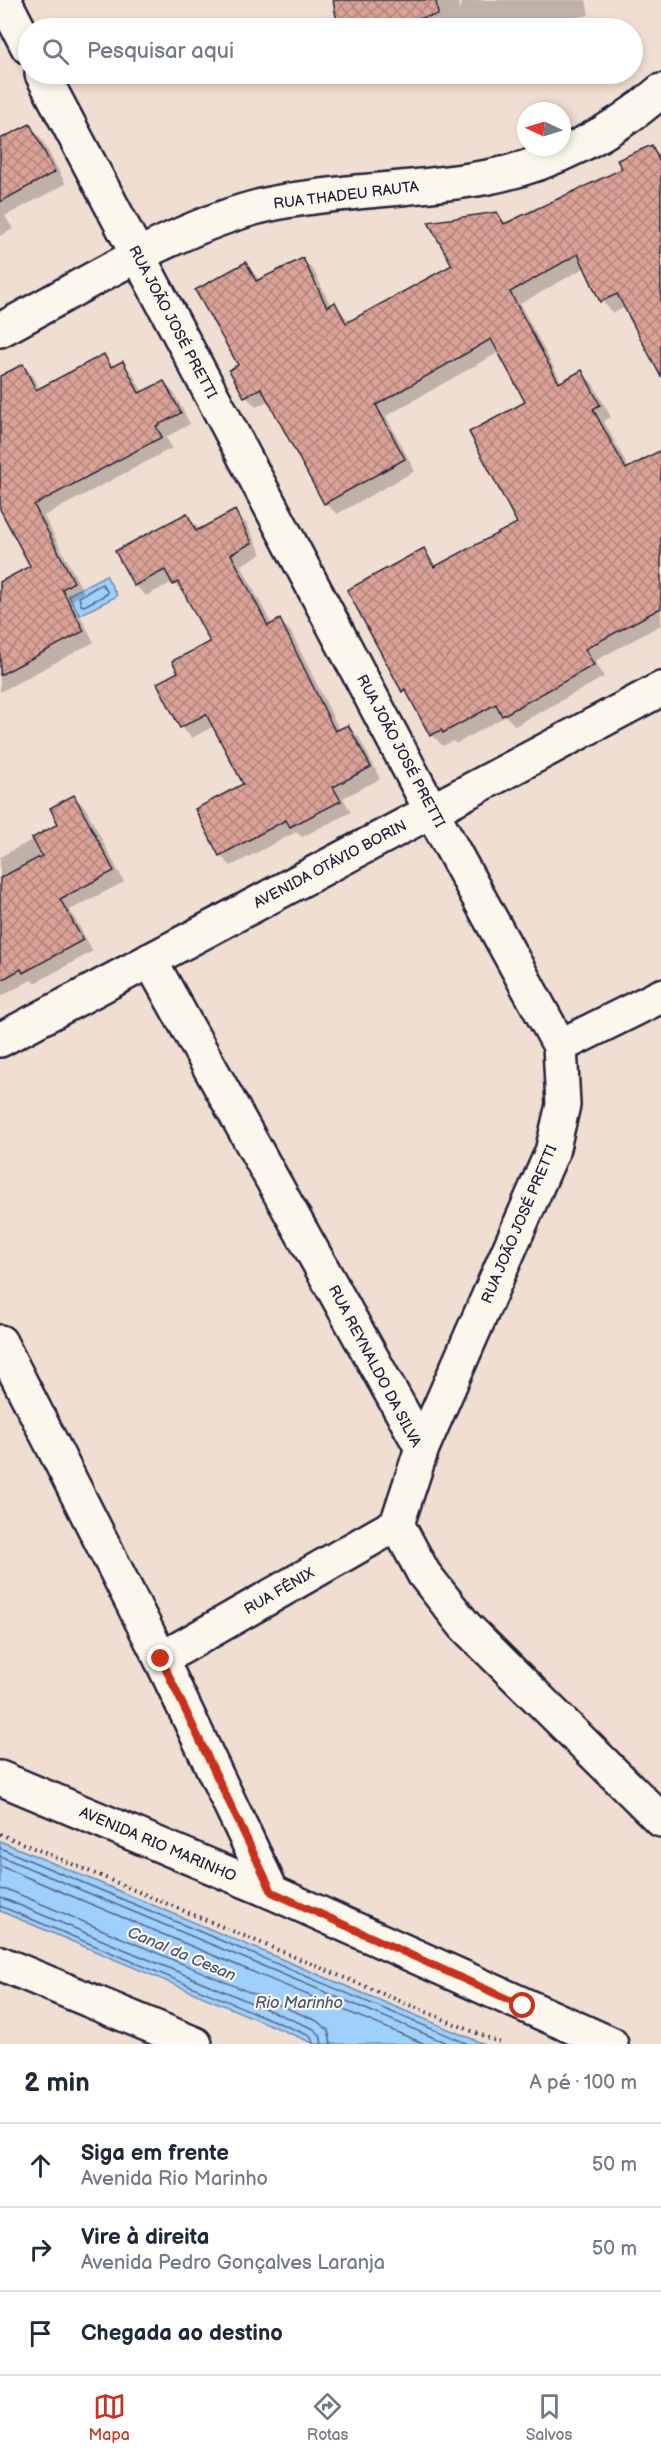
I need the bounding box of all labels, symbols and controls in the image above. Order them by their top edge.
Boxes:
search box [18,18,643,84]
icon: search [39,35,72,68]
text: Pesquisar aqui [87,38,234,65]
north arrow [517,102,571,156]
street label: RUA THADEU RAUTA [272,177,421,214]
street label: RUA JOÃO JOSÉ PRETTI [124,243,221,402]
street label: RUA JOÃO JOSÉ PRETTI [352,672,449,831]
street label: AVENIDA OTÁVIO BORIN [250,816,410,913]
street label: RUA JOÃO JOSÉ PRETTI [477,1142,562,1306]
street label: RUA REYNALDO DA SILVA [324,1282,426,1451]
street label: RUA FÊNIX [241,1563,318,1619]
route end [147,1645,173,1671]
street label: AVENIDA RIO MARINHO [77,1803,239,1886]
water label: Canal da Cesan [124,1923,238,1986]
route start [509,1992,535,2018]
water label: Rio Marinho [255,1994,343,2013]
text: 2 min [24,2068,90,2099]
text: A pé · 100 m [530,2071,637,2095]
text: Siga em frente [81,2140,229,2167]
icon: ahead [24,2149,57,2182]
text: 50 m [592,2153,637,2177]
text: Avenida Rio Marinho [81,2167,268,2191]
text: Vire à direita [81,2224,209,2251]
icon: right [24,2233,57,2266]
text: 50 m [592,2237,637,2261]
text: Avenida Pedro Gonçalves Laranja [81,2251,385,2275]
icon: arrive [24,2317,57,2350]
text: Chegada ao destino [81,2320,283,2347]
tab: Mapa [89,2390,130,2445]
tab: Rotas [307,2390,349,2445]
tab: Salvos [526,2390,572,2445]

